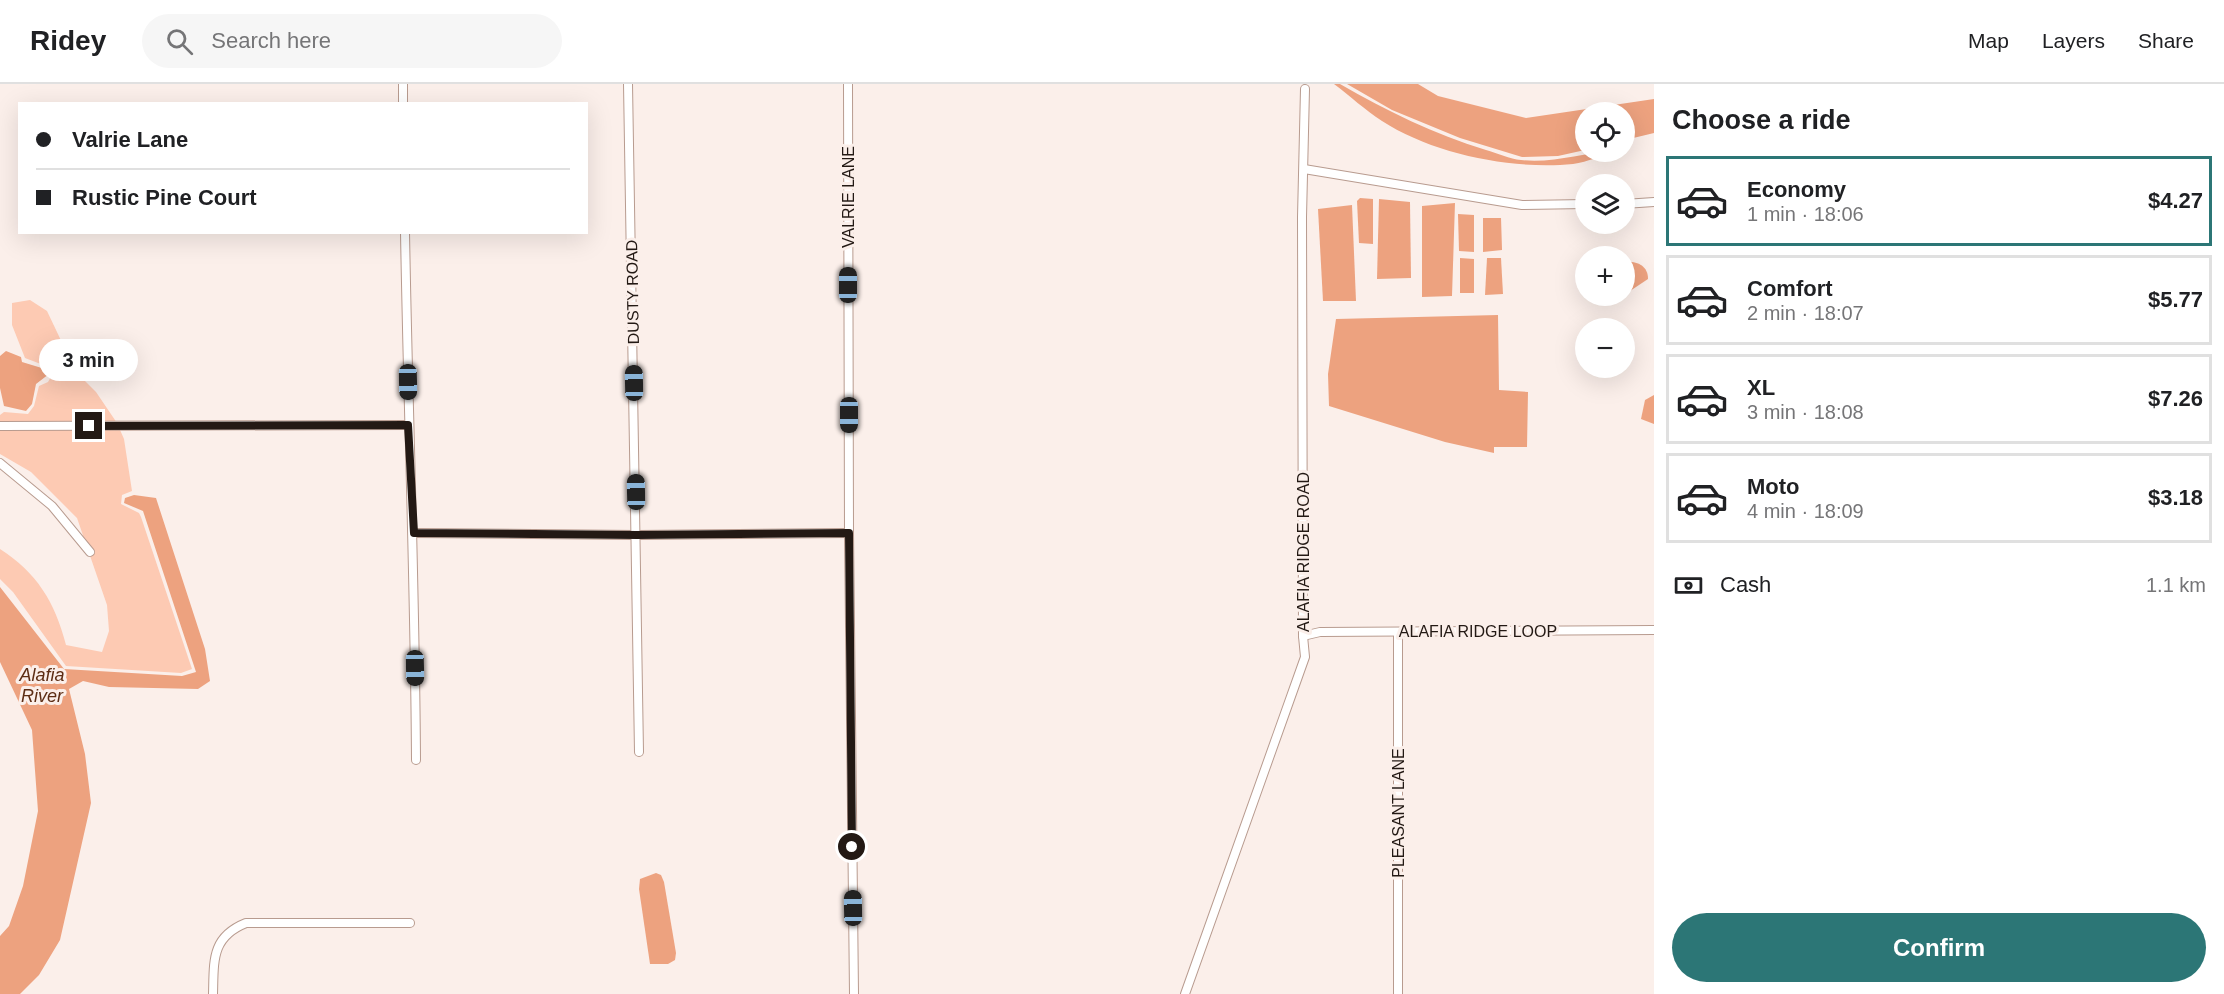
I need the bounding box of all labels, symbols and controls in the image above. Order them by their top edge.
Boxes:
search box [142,14,562,68]
text: Ridey [30,25,106,56]
icon: search [163,25,196,58]
text: Search here [211,28,331,53]
text: Map [1968,29,2009,52]
text: Layers [2042,29,2105,52]
text: Share [2138,29,2194,52]
map controls [1575,102,1635,378]
button: locate [1575,102,1635,162]
text: Choose a ride [1672,105,1851,135]
text: Valrie Lane [72,127,188,152]
street label: VALRIE LANE [840,146,857,248]
button: layers [1575,174,1635,234]
icon: car [1675,174,1729,228]
text: Economy [1747,177,1846,202]
text: Rustic Pine Court [72,185,257,210]
text: $4.27 [2148,188,2203,213]
text: 1 min · 18:06 [1747,203,1864,225]
street label: DUSTY ROAD [623,240,642,344]
button: + [1575,246,1635,306]
car [839,267,857,303]
icon: car [1675,273,1729,327]
text: Comfort [1747,276,1833,301]
text: $5.77 [2148,287,2203,312]
text: 2 min · 18:07 [1747,302,1864,324]
button: − [1575,318,1635,378]
callout: 3 min [40,339,138,381]
text: 3 min [62,349,115,371]
car [399,364,417,400]
car [625,365,643,401]
icon: car [1675,372,1729,426]
text: XL [1747,375,1775,400]
text: $7.26 [2148,386,2203,411]
car [840,397,858,433]
text: 3 min · 18:08 [1747,401,1864,423]
route end [75,412,102,439]
icon: car [1675,471,1729,525]
street label: ALAFIA RIDGE ROAD [1295,472,1312,632]
car [627,474,645,510]
text: Moto [1747,474,1800,499]
text: $3.18 [2148,485,2203,510]
text: 4 min · 18:09 [1747,500,1864,522]
icon: cash [1672,569,1705,602]
text: Cash [1720,572,1771,597]
text: 1.1 km [2146,574,2206,596]
street label: ALAFIA RIDGE LOOP [1399,623,1557,640]
car [406,650,424,686]
water label: Alafia River [18,665,65,706]
street label: PLEASANT LANE [1390,748,1407,878]
route start [838,833,865,860]
car [844,890,862,926]
button: Confirm [1672,913,2206,982]

